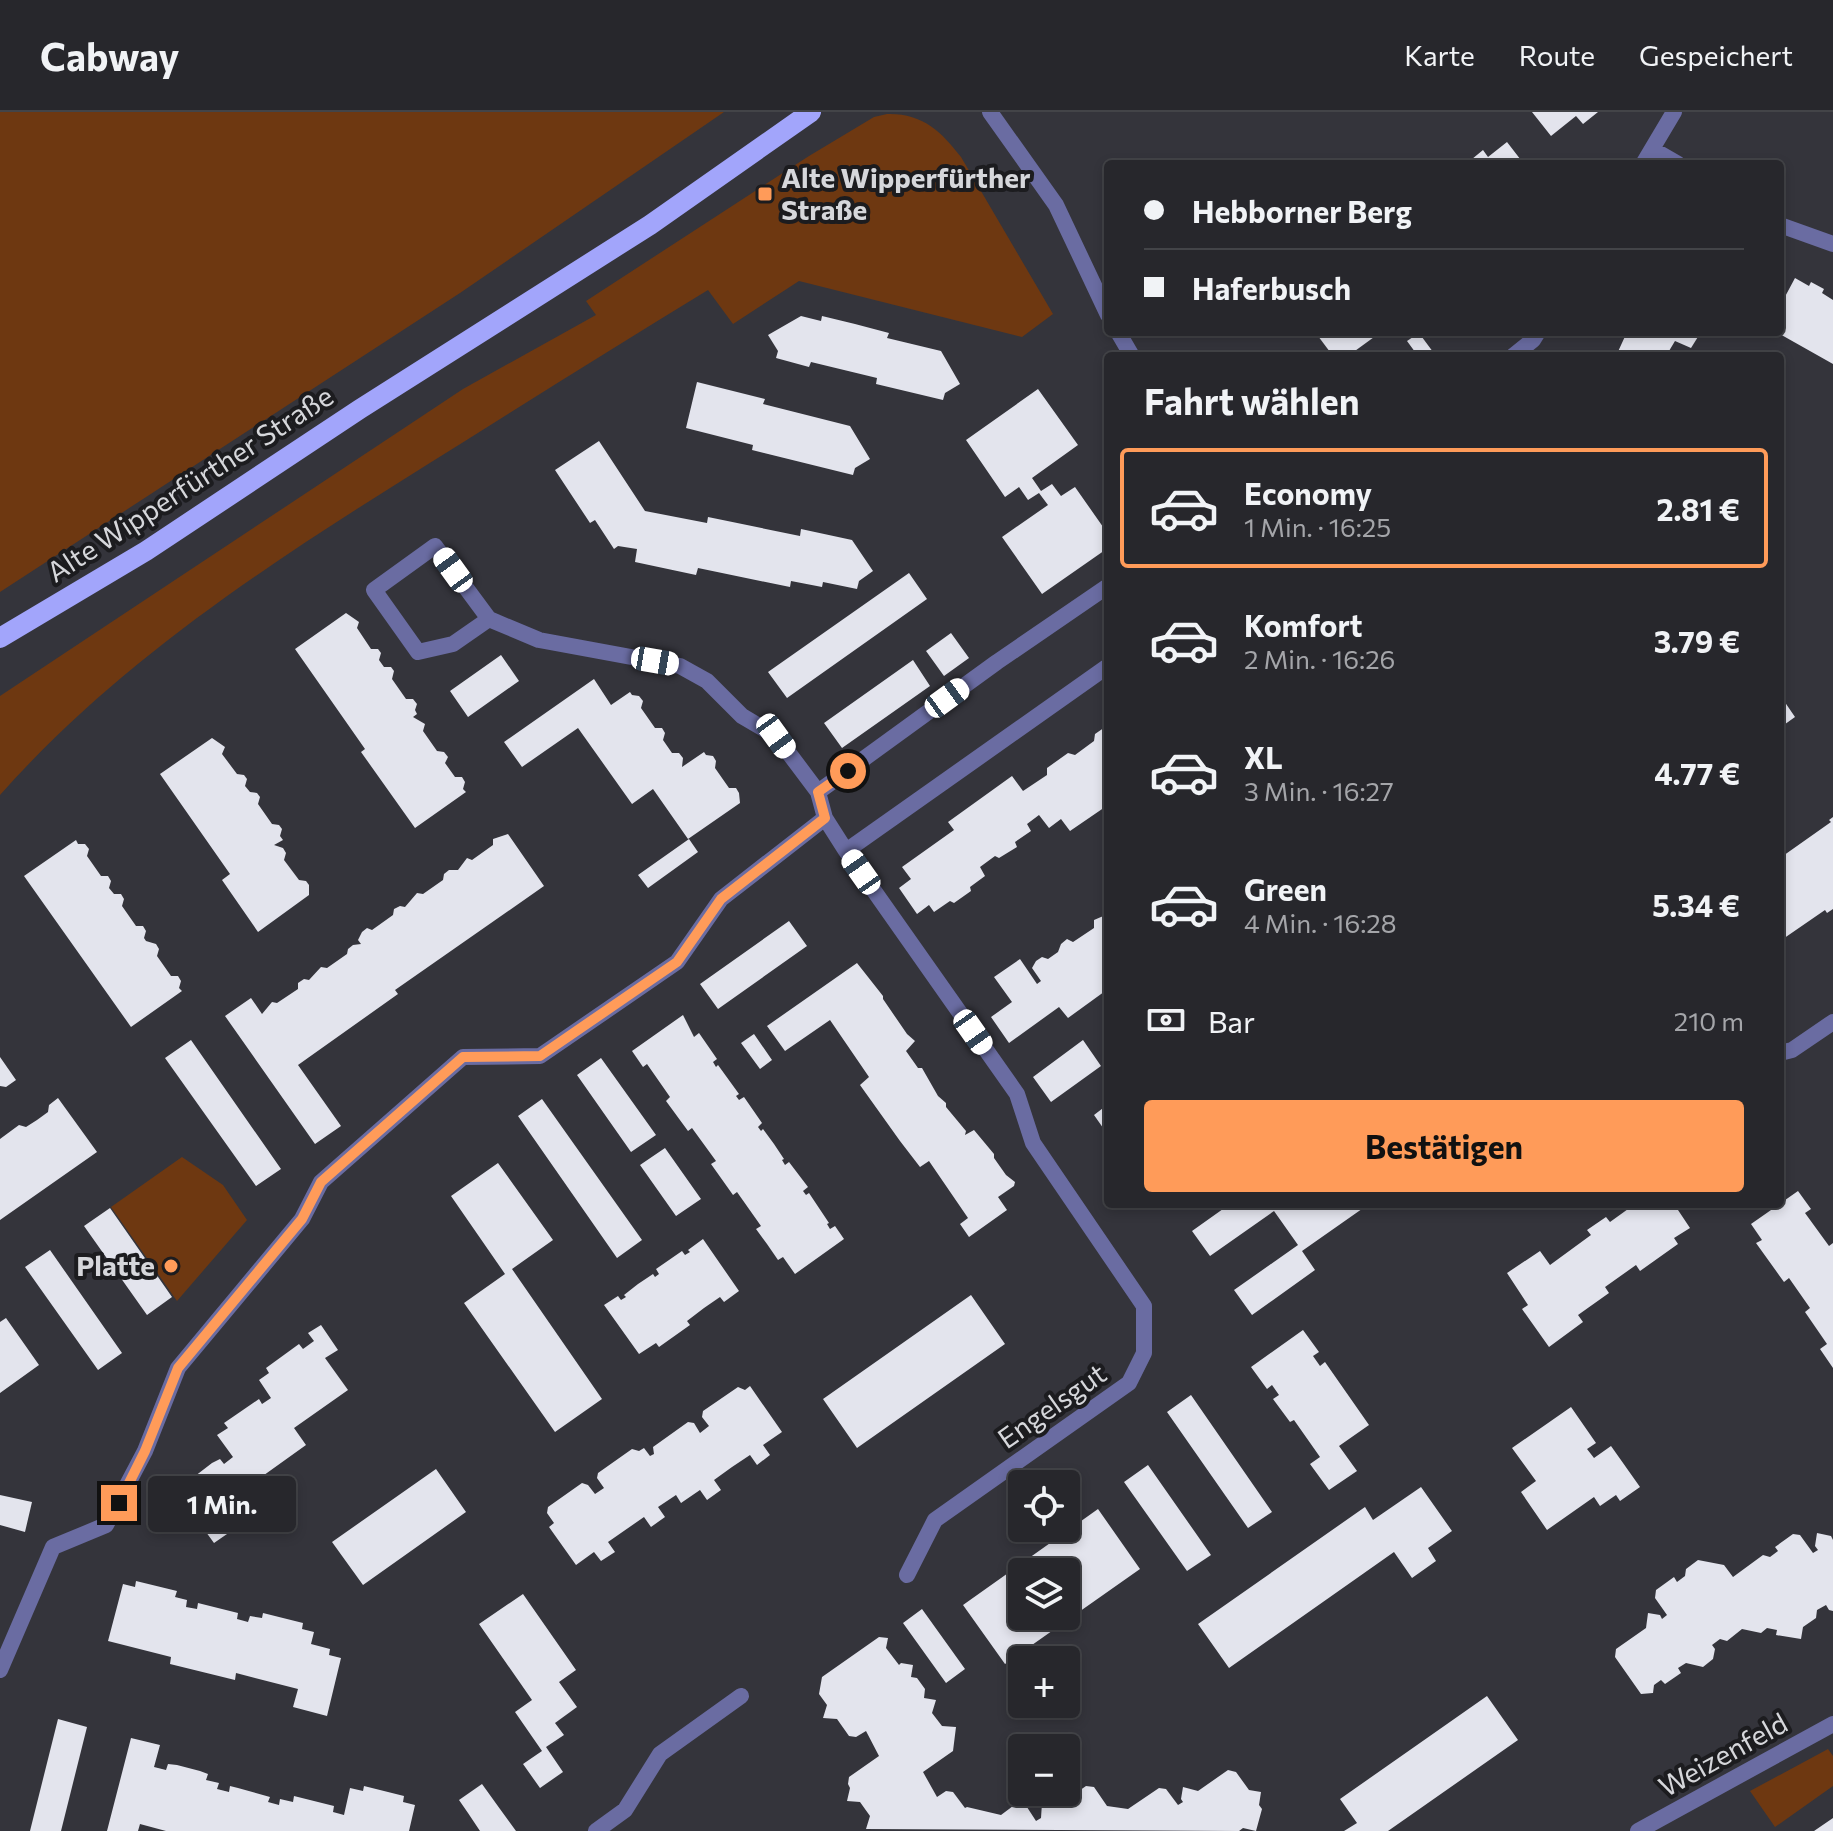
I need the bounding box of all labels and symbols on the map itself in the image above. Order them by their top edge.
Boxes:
place label: Alte Wipperfürther Straße [781,160,1031,226]
marker: Alte Wipperfürther Straße [756,185,774,203]
street label: Alte Wipperfürther Straße [40,378,339,588]
car [429,544,477,596]
car [629,645,681,677]
car [921,674,973,722]
car [752,710,800,762]
route start [830,753,866,789]
car [837,845,885,899]
car [949,1005,997,1059]
place label: Platte [76,1248,155,1282]
marker: Platte [162,1257,180,1275]
street label: Engelsgut [991,1356,1112,1455]
callout: 1 Min. [147,1475,295,1531]
route end [101,1485,137,1521]
street label: Weizenfeld [1652,1705,1793,1803]

